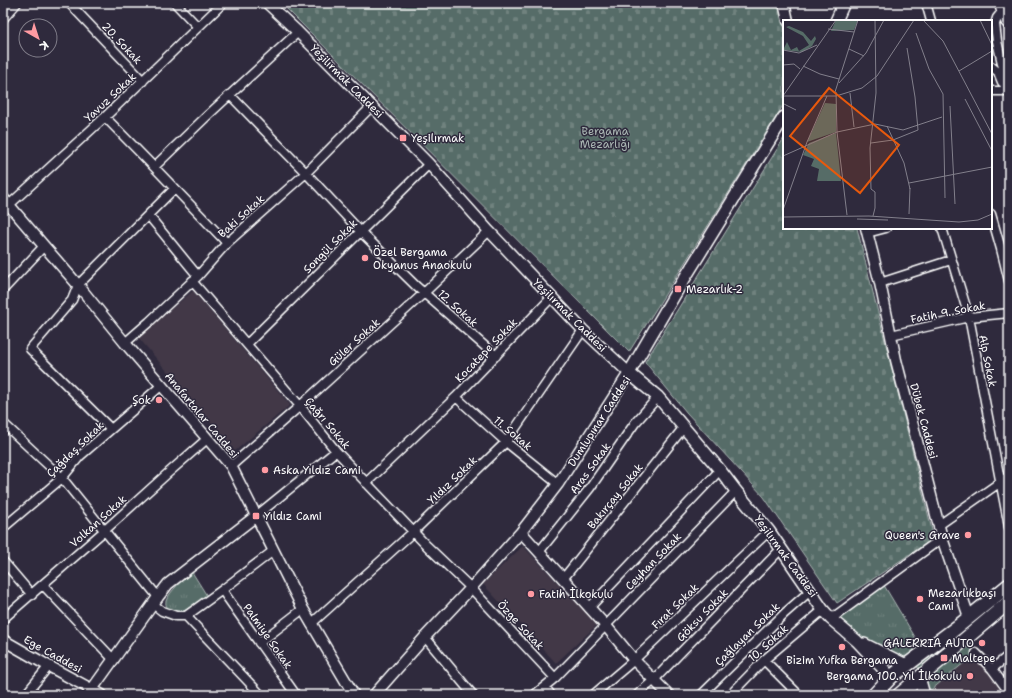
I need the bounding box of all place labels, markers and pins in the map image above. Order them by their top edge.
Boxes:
place label: Yeşilırmak [411,131,464,146]
marker: Yeşilırmak [398,133,408,143]
place label: Özel Bergama Okyanus Anaokulu [373,245,472,273]
marker: Özel Bergama Okyanus Anaokulu [360,253,370,263]
place label: Mezarlık-2 [686,282,743,297]
marker: Mezarlık-2 [673,284,683,294]
place label: Şok [132,393,151,408]
marker: Şok [154,395,164,405]
place label: Aska Yıldız Cami [273,463,361,478]
marker: Aska Yıldız Cami [260,465,270,475]
place label: Yıldız Cami [264,509,322,524]
marker: Yıldız Cami [251,511,261,521]
place label: Queen's Grave [885,528,960,543]
marker: Queen's Grave [963,530,973,540]
place label: Mezarlıkbaşı Cami [928,586,996,614]
place label: Fatih İlkokulu [539,587,613,602]
marker: Fatih İlkokulu [526,589,536,599]
marker: Mezarlıkbaşı Cami [915,594,925,604]
place label: GALERRIA AUTO [883,636,974,651]
marker: GALERRIA AUTO [977,638,987,648]
marker: Bizim Yufka Bergama [837,642,847,652]
place label: Maltepe [952,651,996,666]
place label: Bizim Yufka Bergama [786,653,898,668]
marker: Maltepe [939,653,949,663]
place label: Bergama 100. Yıl İlkokulu [826,669,962,684]
marker: Bergama 100. Yıl İlkokulu [965,671,975,681]

